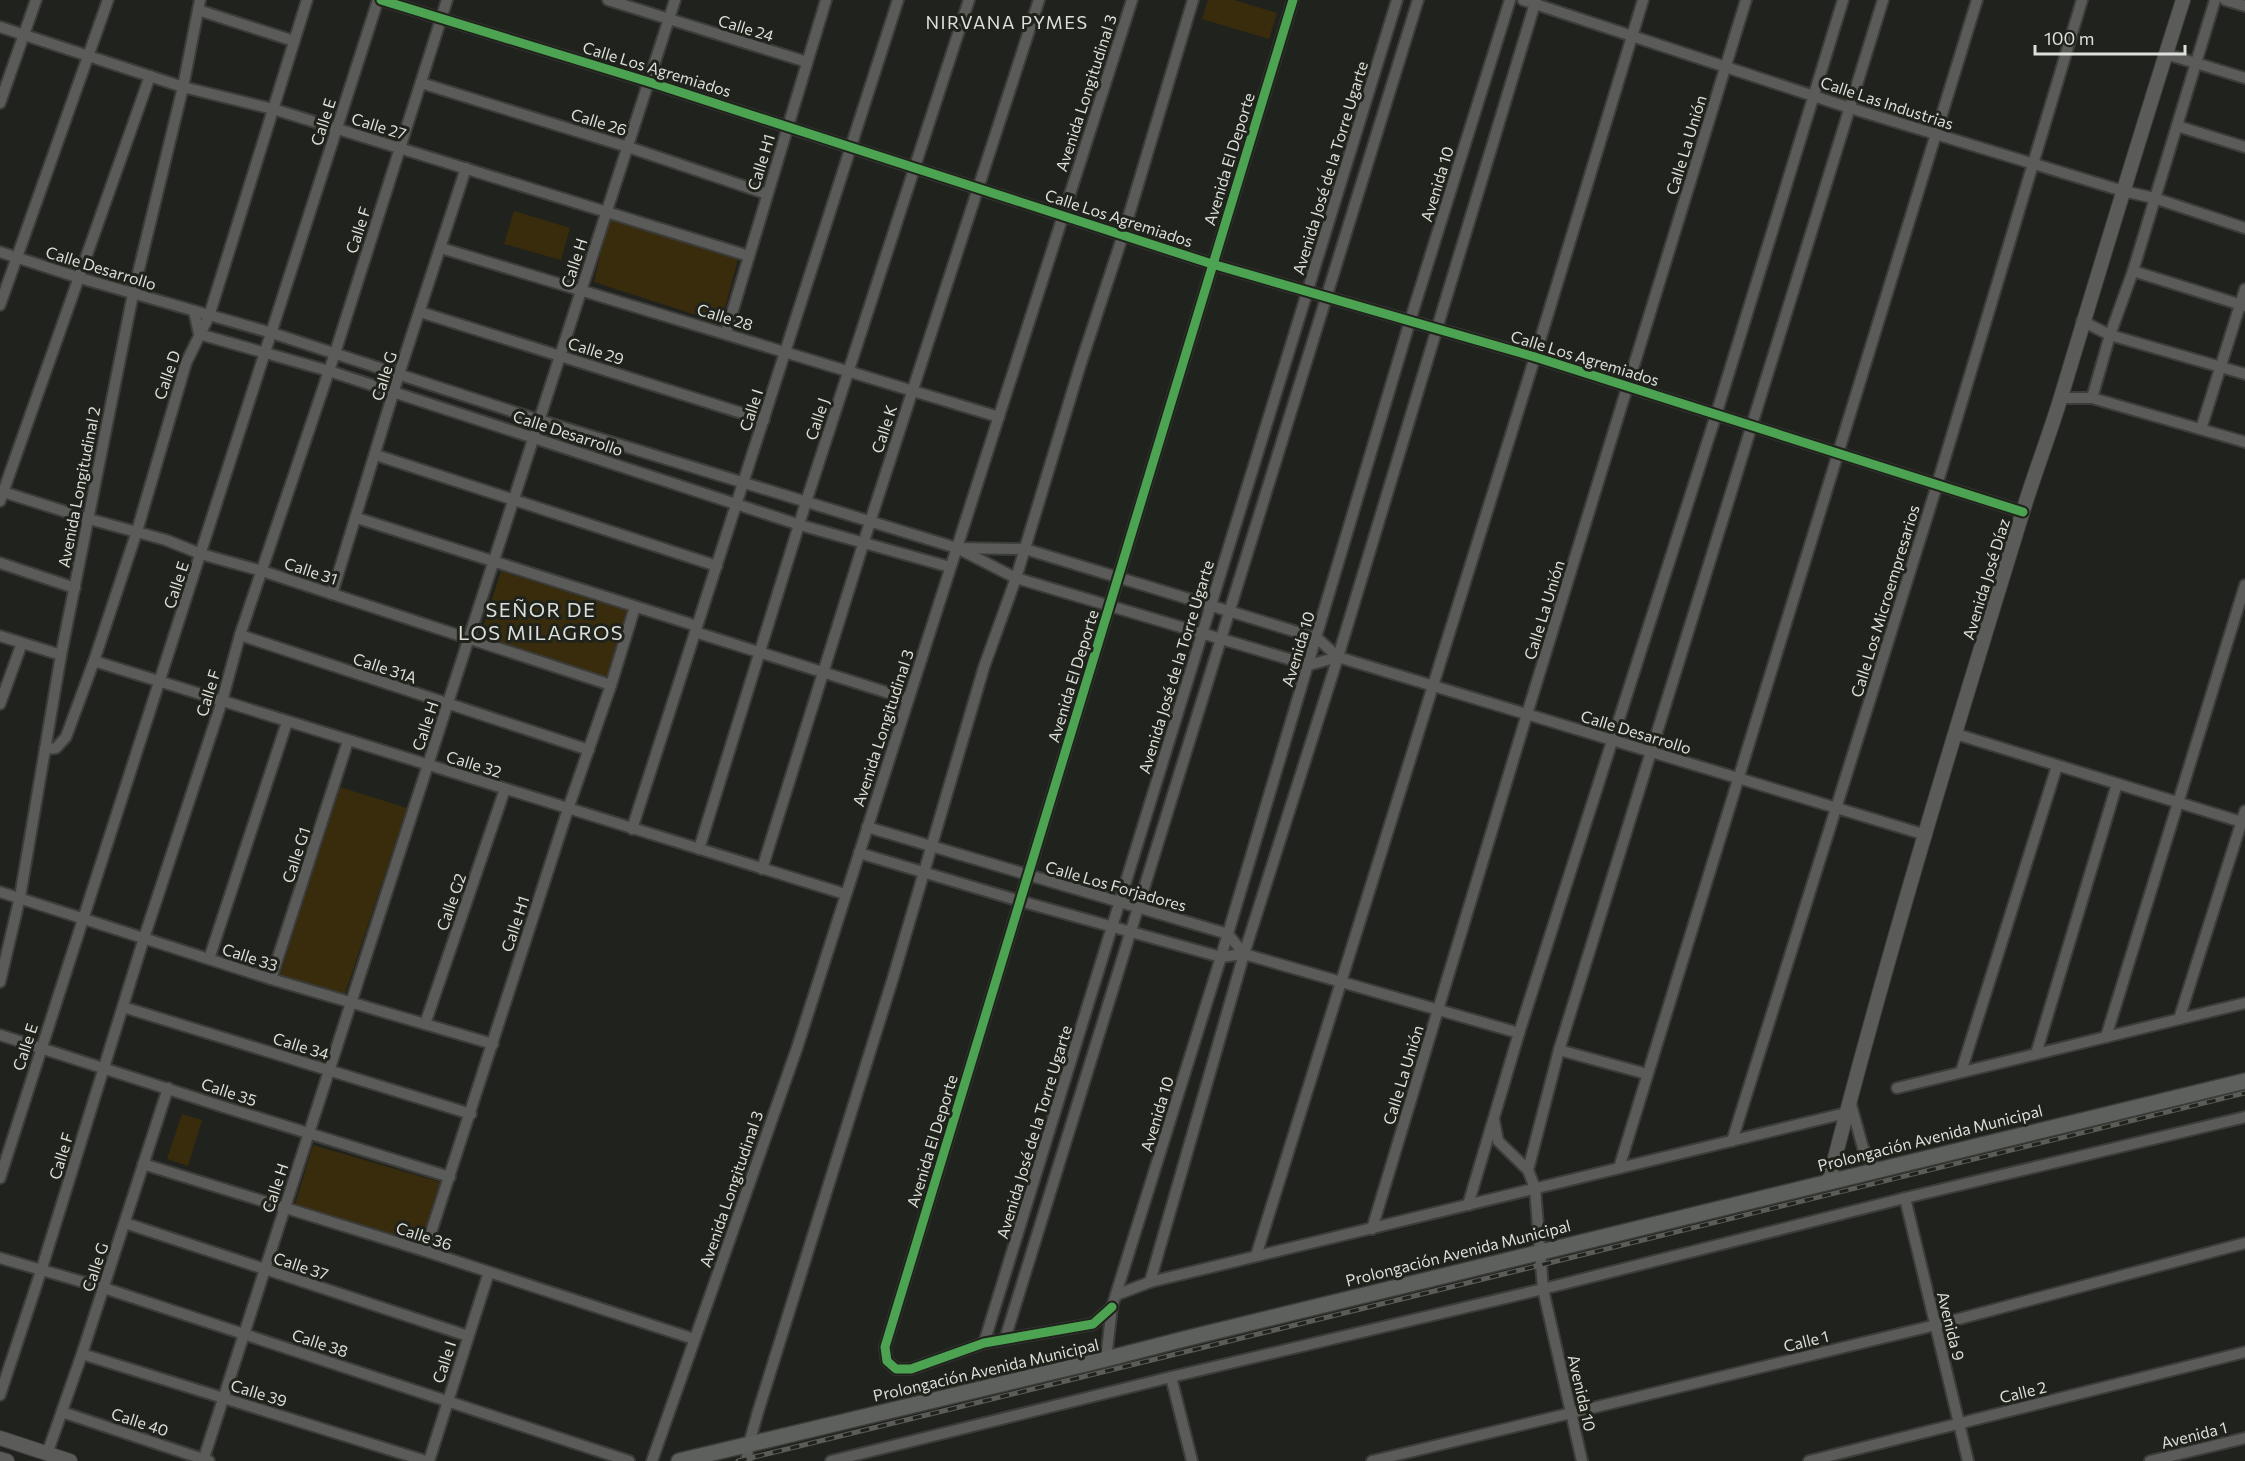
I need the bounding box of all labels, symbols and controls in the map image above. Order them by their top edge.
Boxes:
street label: Calle 24 [716,10,777,45]
district label: NIRVANA PYMES [926,11,1088,33]
street label: Avenida Longitudinal 3 [1051,12,1120,174]
scale bar [2035,18,2185,56]
text: 100 m [2044,27,2094,49]
street label: Calle Los Agremiados [581,37,734,100]
street label: Avenida José de la Torre Ugarte [1288,59,1371,277]
street label: Calle Las Industrias [1818,72,1956,133]
street label: Avenida El Deporte [1199,90,1258,228]
street label: Calle La Unión [1661,93,1710,197]
street label: Calle E [306,96,339,148]
street label: Calle 26 [569,104,629,139]
street label: Calle 27 [349,108,409,143]
street label: Calle H1 [743,131,778,192]
street label: Avenida 10 [1416,144,1457,224]
street label: Calle Los Agremiados [1043,185,1195,250]
street label: Calle F [341,204,374,256]
street label: Calle H [557,236,590,290]
street label: Calle Desarrollo [44,242,159,293]
street label: Calle 28 [695,299,755,334]
street label: Calle Los Agremiados [1509,326,1662,389]
street label: Calle 29 [566,333,626,368]
street label: Calle D [149,348,184,402]
street label: Calle G [367,349,400,403]
street label: Calle I [735,386,766,433]
street label: Calle J [801,395,832,443]
street label: Calle K [867,402,900,455]
street label: Avenida Longitudinal 2 [54,405,103,569]
street label: Calle Desarrollo [511,406,626,459]
street label: Calle Los Microempresarios [1846,502,1923,699]
street label: Avenida José Díaz [1958,516,2013,642]
street label: Calle 31 [282,553,340,588]
street label: Avenida José de la Torre Ugarte [1134,558,1217,776]
street label: Calle La Unión [1519,558,1568,662]
street label: Calle E [159,559,192,611]
district label: SEÑOR DE LOS MILAGROS [458,597,624,644]
street label: Avenida El Deporte [1043,607,1102,745]
street label: Avenida 10 [1277,609,1318,689]
street label: Avenida Longitudinal 3 [848,647,917,809]
street label: Calle 31A [351,648,419,687]
street label: Calle F [191,667,224,719]
street label: Calle H [408,699,441,753]
street label: Calle Desarrollo [1579,706,1694,757]
street label: Calle 32 [444,746,504,781]
street label: Calle G1 [278,825,313,885]
street label: Calle Los Forjadores [1043,856,1189,915]
street label: Calle G2 [432,870,469,933]
street label: Calle H1 [497,893,532,954]
street label: Calle 33 [220,939,280,974]
street label: Calle E [8,1021,41,1073]
street label: Avenida José de la Torre Ugarte [992,1023,1075,1241]
street label: Calle La Unión [1378,1023,1427,1127]
street label: Calle 34 [271,1028,332,1063]
street label: Avenida El Deporte [902,1072,961,1210]
street label: Calle 35 [199,1074,259,1109]
street label: Avenida 10 [1136,1074,1177,1154]
street label: Prolongación Avenida Municipal [1815,1100,2044,1175]
street label: Avenida Longitudinal 3 [695,1108,766,1269]
street label: Calle F [44,1130,77,1182]
street label: Calle H [258,1161,291,1215]
street label: Prolongación Avenida Municipal [1343,1215,1572,1290]
street label: Calle 36 [394,1218,455,1253]
street label: Calle G [78,1240,111,1294]
street label: Calle 37 [271,1248,331,1283]
street label: Avenida 9 [1934,1289,1969,1362]
street label: Calle 38 [290,1325,351,1360]
street label: Calle 1 [1781,1326,1830,1355]
street label: Prolongación Avenida Municipal [871,1334,1101,1405]
street label: Calle I [428,1338,459,1385]
street label: Avenida 10 [1564,1353,1601,1433]
street label: Calle 39 [229,1375,290,1410]
street label: Calle 2 [1997,1376,2049,1407]
street label: Calle 40 [109,1403,171,1440]
street label: Avenida 1 [2159,1417,2229,1452]

